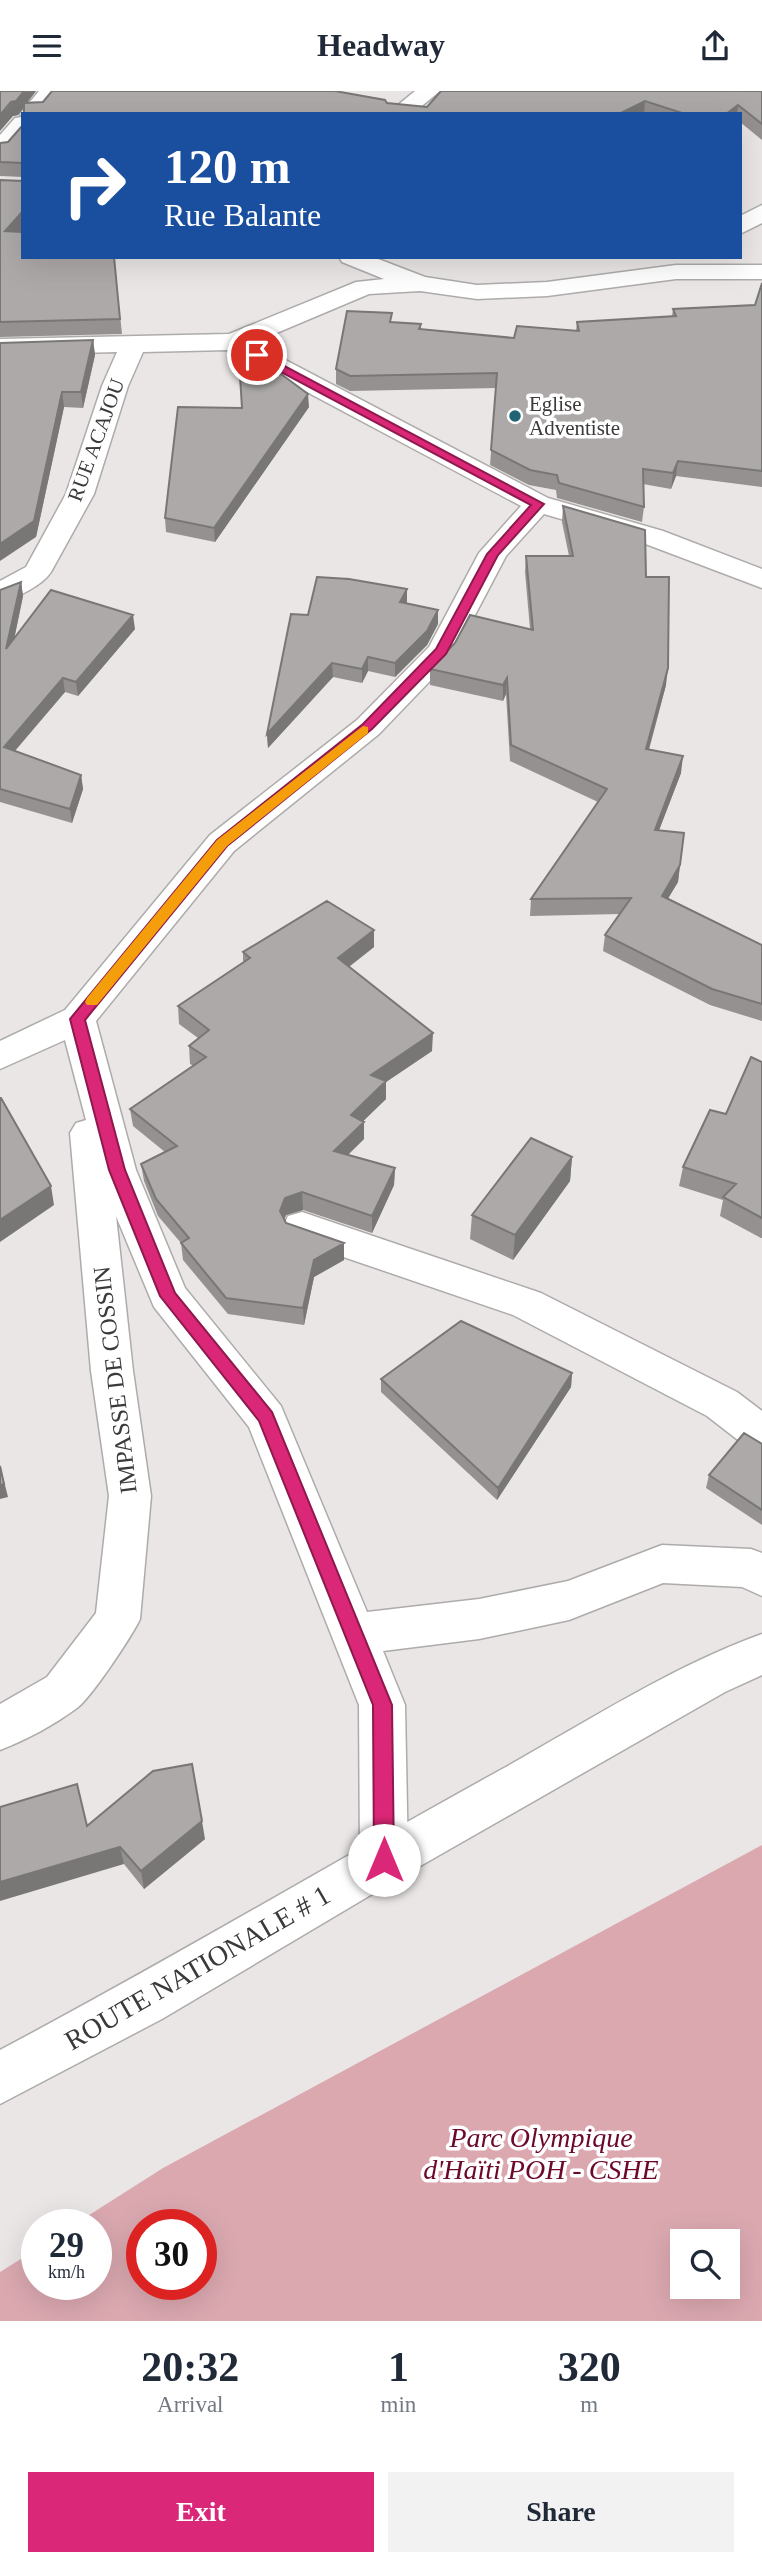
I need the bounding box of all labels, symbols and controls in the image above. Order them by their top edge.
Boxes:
icon: menu [28,27,66,65]
text: Headway [317,27,445,63]
icon: share [696,27,734,65]
text: 120 m [164,139,291,194]
icon: right [49,140,140,231]
text: Rue Balante [164,197,321,233]
pin [227,325,287,385]
icon: arrive [238,336,276,374]
street label: RUE ACAJOU [63,375,129,505]
place label: Eglise Adventiste [529,392,620,440]
marker: Eglise Adventiste [507,408,523,424]
street label: IMPASSE DE COSSIN [88,1265,142,1495]
position arrow [347,1823,421,1897]
street label: ROUTE NATIONALE # 1 [59,1879,335,2056]
park label: Parc Olympique d'Haïti POH - CSHE [423,2122,659,2185]
speed limit sign: 30 [126,2209,217,2300]
text: 29 [49,2226,84,2265]
map controls [670,2229,740,2299]
button: search [670,2229,740,2299]
text: km/h [48,2262,85,2282]
text: 20:32 [141,2344,239,2390]
text: 1 [388,2344,409,2390]
text: 320 [558,2344,621,2390]
text: Arrival [157,2392,224,2417]
text: min [381,2392,416,2417]
text: m [580,2392,598,2417]
button: Exit [28,2472,374,2552]
button: Share [388,2472,734,2552]

